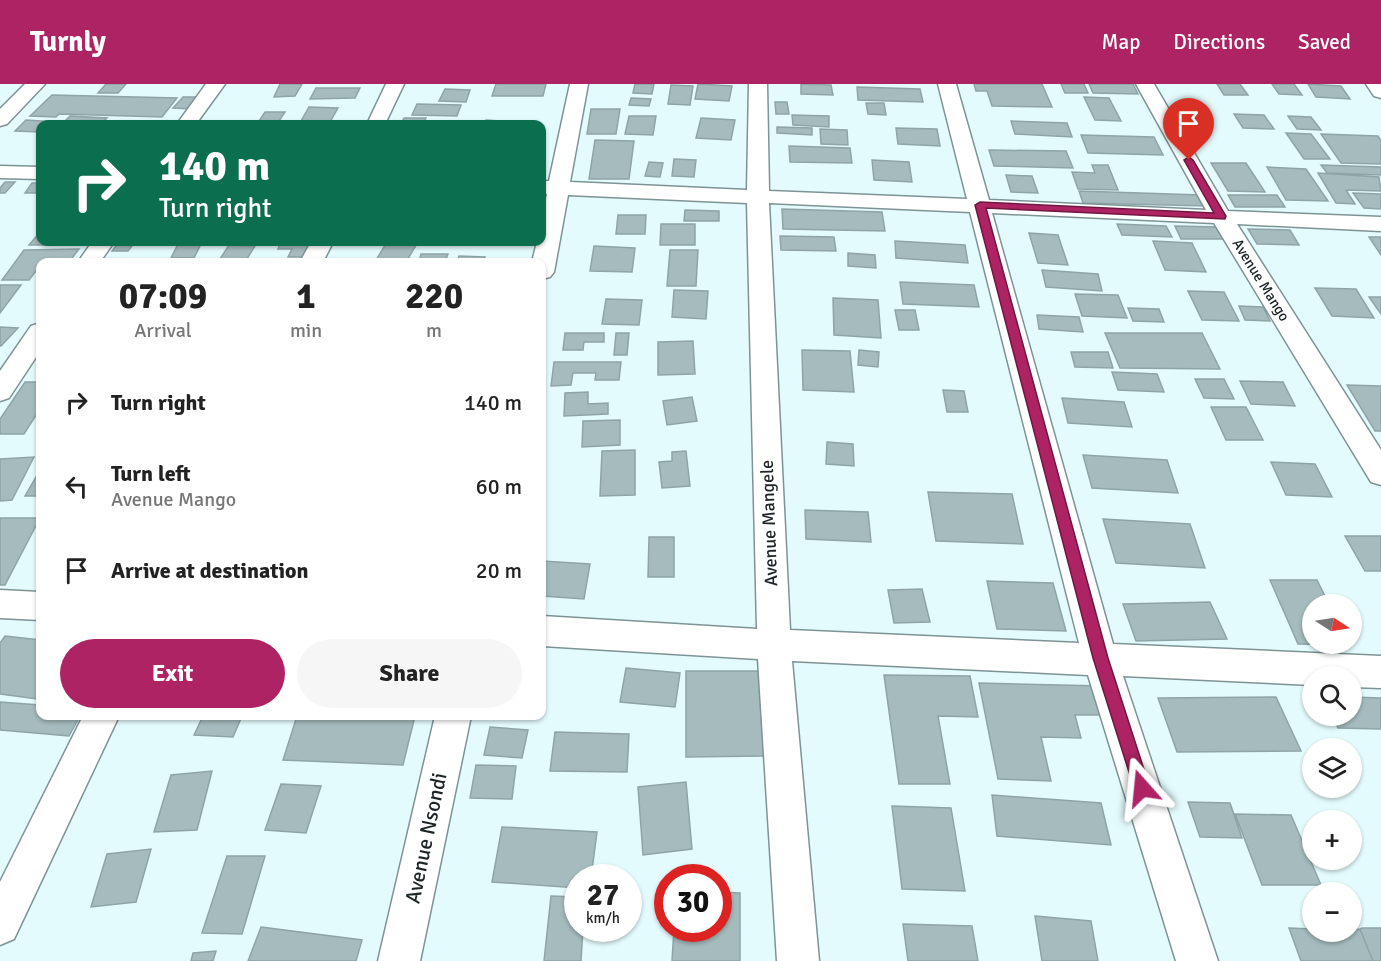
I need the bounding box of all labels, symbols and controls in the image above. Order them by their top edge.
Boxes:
text: Turnly [30,25,106,59]
text: Map [1102,29,1140,55]
text: Directions [1173,29,1265,55]
text: Saved [1298,29,1351,55]
pin [1163,98,1214,160]
icon: arrive [1172,107,1205,140]
text: 140 m [159,141,270,192]
icon: right [60,144,138,222]
text: Turn right [159,192,272,225]
street label: Avenue Mango [1229,235,1294,325]
text: 07:09 [119,274,207,319]
text: 1 [296,274,316,319]
text: 220 [405,274,463,319]
text: Arrival [134,318,192,343]
text: min [290,318,322,343]
text: m [426,318,442,343]
icon: right [60,386,93,419]
text: Turn right [111,389,206,416]
text: 140 m [464,389,522,416]
street label: Avenue Mangele [756,459,782,587]
text: Turn left [111,460,191,487]
icon: left [60,470,93,503]
text: 60 m [476,473,522,500]
text: Avenue Mango [111,487,236,512]
icon: arrive [60,554,93,587]
text: Arrive at destination [111,557,308,584]
text: 20 m [476,557,522,584]
north arrow [1302,594,1362,654]
map controls [1302,594,1362,942]
button: Exit [60,639,285,708]
button: Share [297,639,522,708]
button: search [1302,666,1362,726]
button: layers [1302,738,1362,798]
position arrow [1110,756,1174,820]
street label: Avenue Nsondi [399,770,453,906]
button: + [1302,810,1362,870]
speed limit sign: 30 [654,864,732,942]
text: 27 [587,877,619,914]
button: − [1302,882,1362,942]
text: km/h [586,909,620,927]

